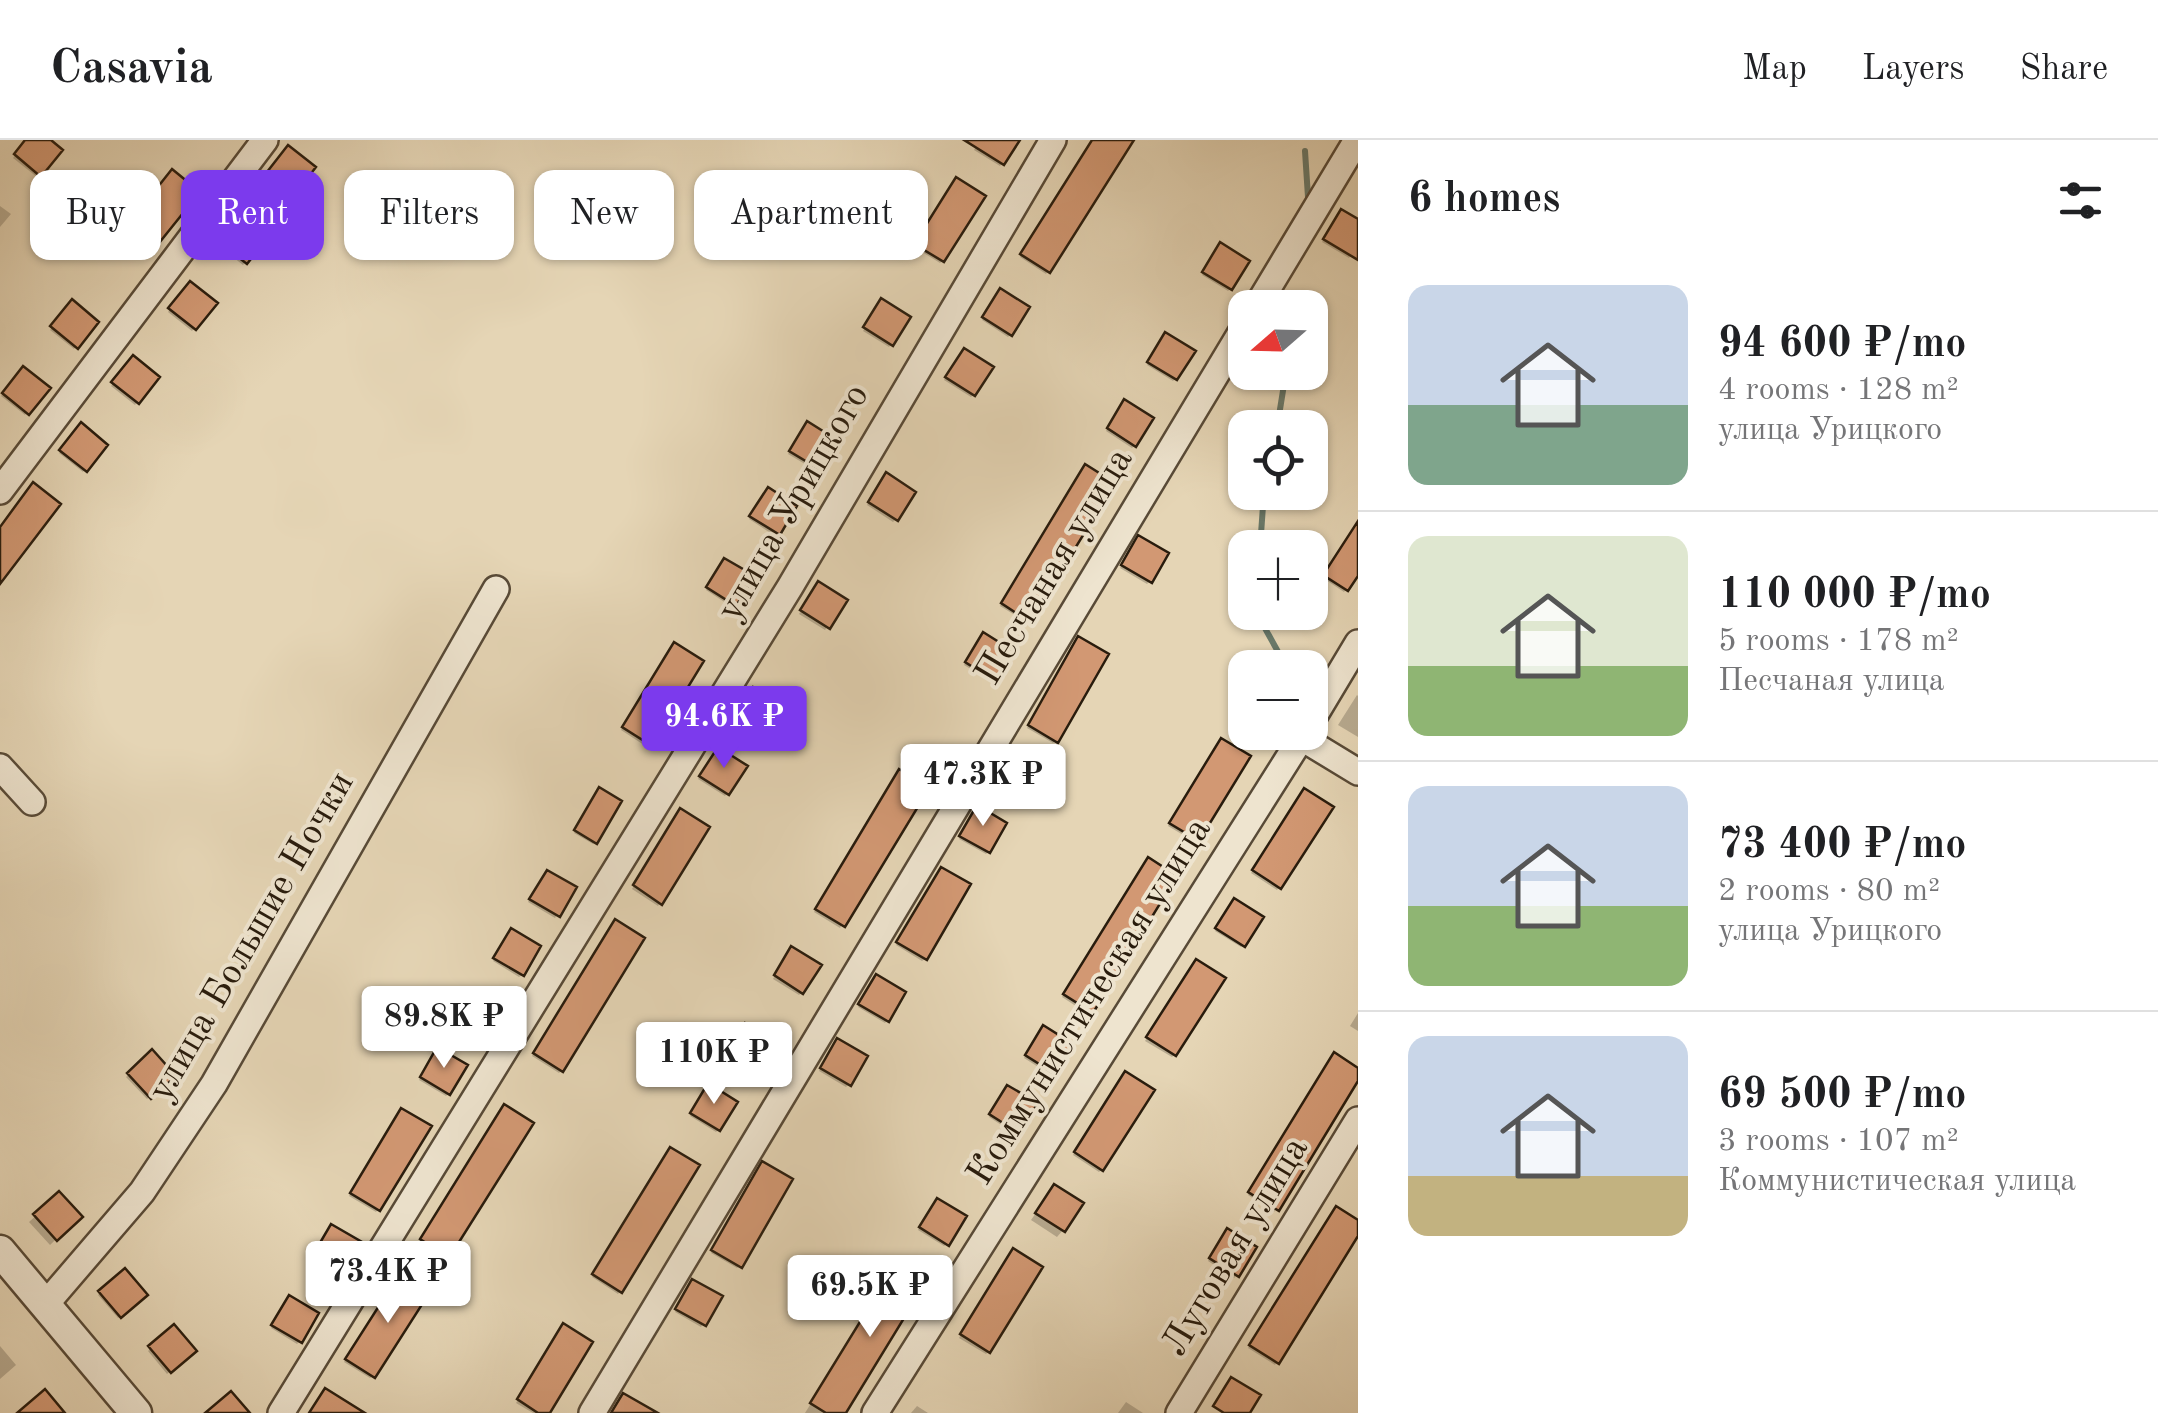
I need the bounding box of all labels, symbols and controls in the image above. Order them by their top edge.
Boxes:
text: Casavia [50,45,213,93]
text: Map [1742,52,1807,87]
text: Layers [1862,52,1965,87]
text: Share [2020,52,2108,87]
chip: Buy [30,170,161,260]
chip: Rent [181,170,324,260]
chip: Filters [344,170,514,260]
chip: New [534,170,674,260]
chip: Apartment [694,170,928,260]
icon: filters [2053,173,2108,228]
text: 6 homes [1408,179,1560,221]
north arrow [1228,290,1328,390]
map controls [1228,290,1328,750]
text: 94 600 ₽/mo [1718,324,1966,366]
icon: home [1488,325,1608,445]
text: 4 rooms · 128 m² [1718,375,1959,407]
street label: улица Урицкого [711,378,877,628]
button: locate [1228,410,1328,510]
text: улица Урицкого [1718,415,1942,447]
street label: Песчаная улица [969,442,1141,692]
button: + [1228,530,1328,630]
text: 110 000 ₽/mo [1718,575,1991,617]
icon: home [1488,576,1608,696]
text: 5 rooms · 178 m² [1718,626,1959,658]
button: − [1228,650,1328,750]
text: Песчаная улица [1718,666,1945,698]
pin: 94.6K ₽ [632,686,816,771]
text: 94.6K ₽ [664,702,784,734]
pin: 47.3K ₽ [891,744,1075,829]
text: 47.3K ₽ [923,760,1043,792]
street label: улица Большие Ночки [142,766,362,1108]
street label: Коммунистическая улица [961,811,1219,1192]
text: 73 400 ₽/mo [1718,825,1966,867]
icon: home [1488,826,1608,946]
text: 2 rooms · 80 m² [1718,876,1940,908]
text: улица Урицкого [1718,916,1942,948]
pin: 89.8K ₽ [352,986,536,1071]
text: 89.8K ₽ [384,1002,504,1034]
pin: 110K ₽ [633,1022,795,1107]
text: 110K ₽ [658,1038,770,1070]
text: 69 500 ₽/mo [1718,1075,1966,1117]
icon: home [1488,1076,1608,1196]
text: 3 rooms · 107 m² [1718,1126,1959,1158]
street label: Луговая улица [1156,1131,1316,1363]
text: Коммунистическая улица [1718,1166,2076,1198]
pin: 73.4K ₽ [296,1241,480,1326]
pin: 69.5K ₽ [778,1255,962,1340]
text: 73.4K ₽ [328,1257,448,1289]
text: 69.5K ₽ [810,1271,930,1303]

